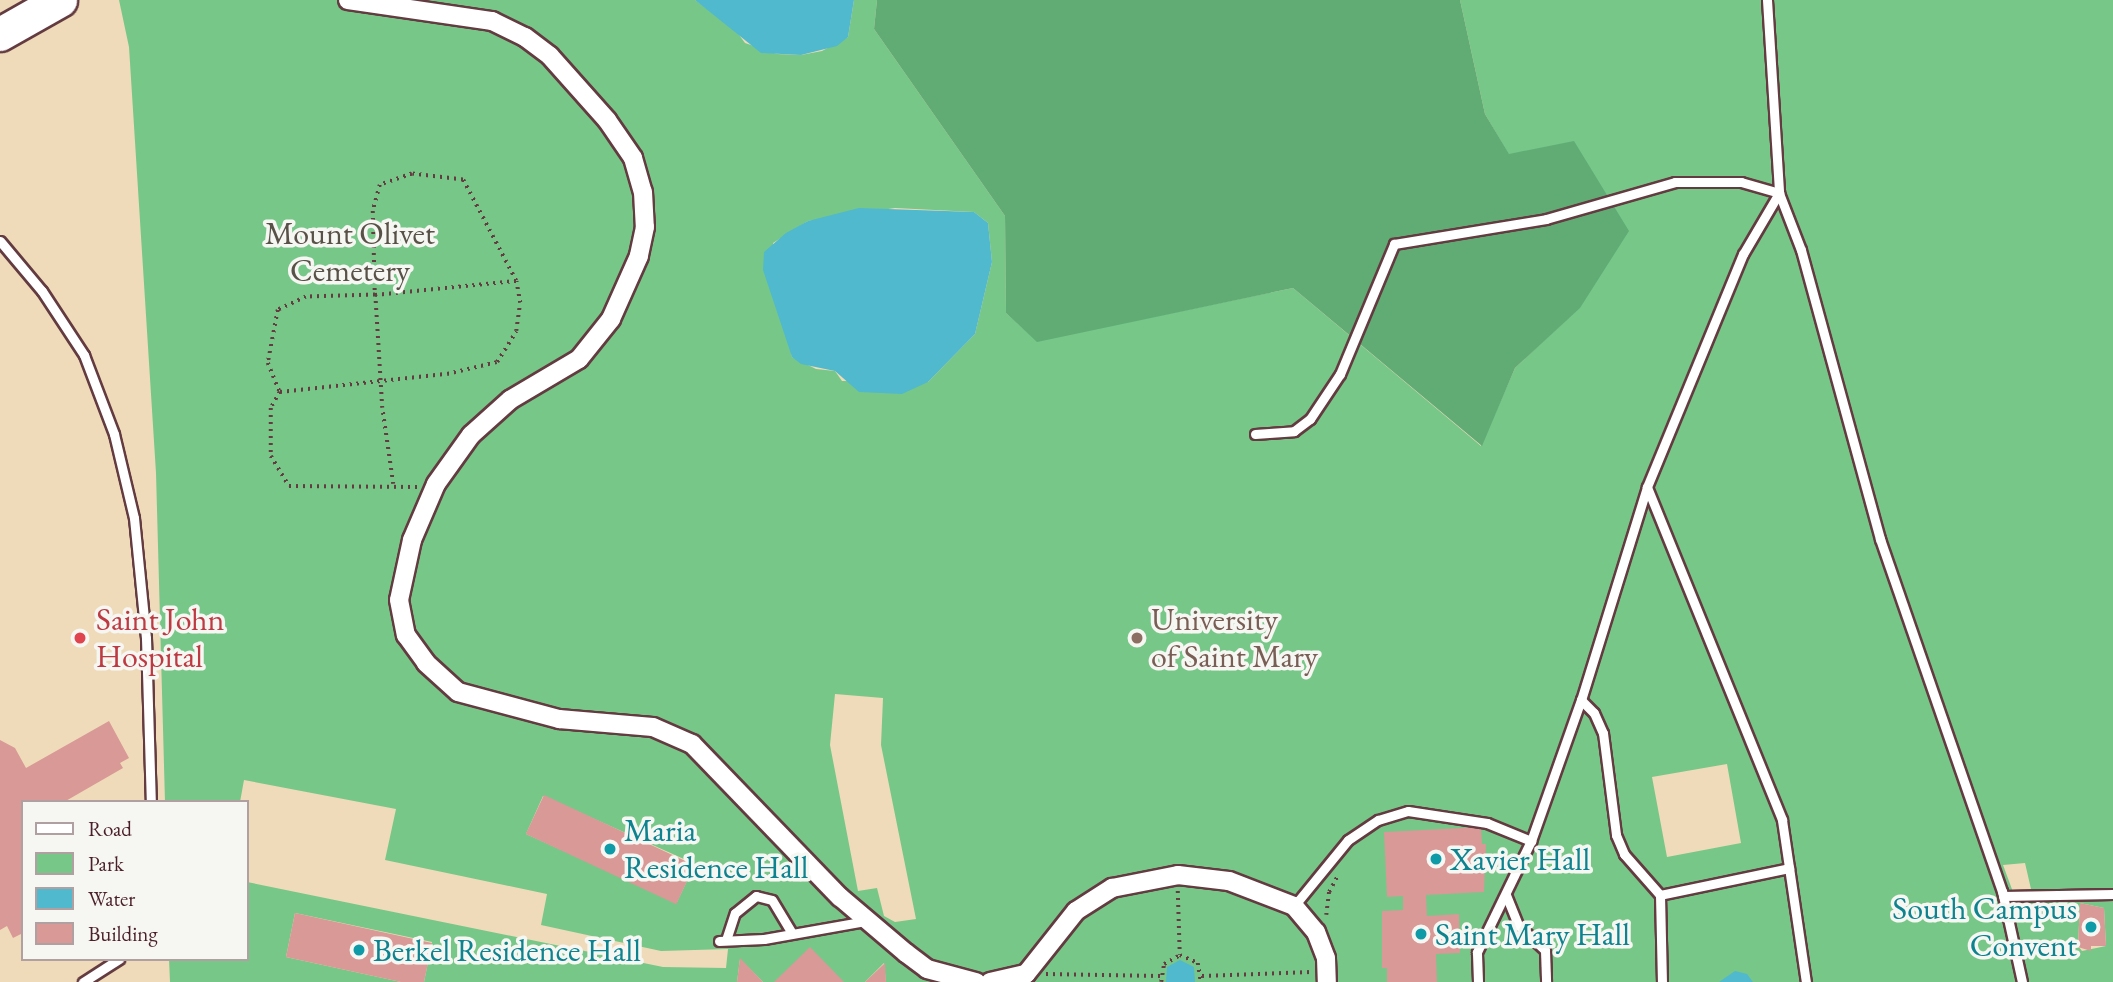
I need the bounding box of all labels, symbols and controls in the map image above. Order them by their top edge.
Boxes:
park label: Mount Olivet Cemetery [265,215,435,290]
place label: Saint John Hospital [96,601,224,676]
place label: University of Saint Mary [1151,601,1318,676]
marker: Saint John Hospital [70,628,90,648]
marker: University of Saint Mary [1129,630,1145,646]
legend [21,800,248,961]
place label: Maria Residence Hall [624,812,808,887]
text: Road [88,815,132,842]
place label: Xavier Hall [1450,840,1590,878]
marker: Maria Residence Hall [602,841,618,857]
text: Park [88,850,124,877]
marker: Xavier Hall [1428,851,1444,867]
text: Water [88,885,135,912]
place label: South Campus Convent [1892,890,2077,965]
place label: Saint Mary Hall [1435,915,1630,953]
marker: South Campus Convent [2083,919,2099,935]
text: Building [88,920,158,947]
marker: Saint Mary Hall [1413,926,1429,942]
place label: Berkel Residence Hall [373,931,641,969]
marker: Berkel Residence Hall [351,942,367,958]

